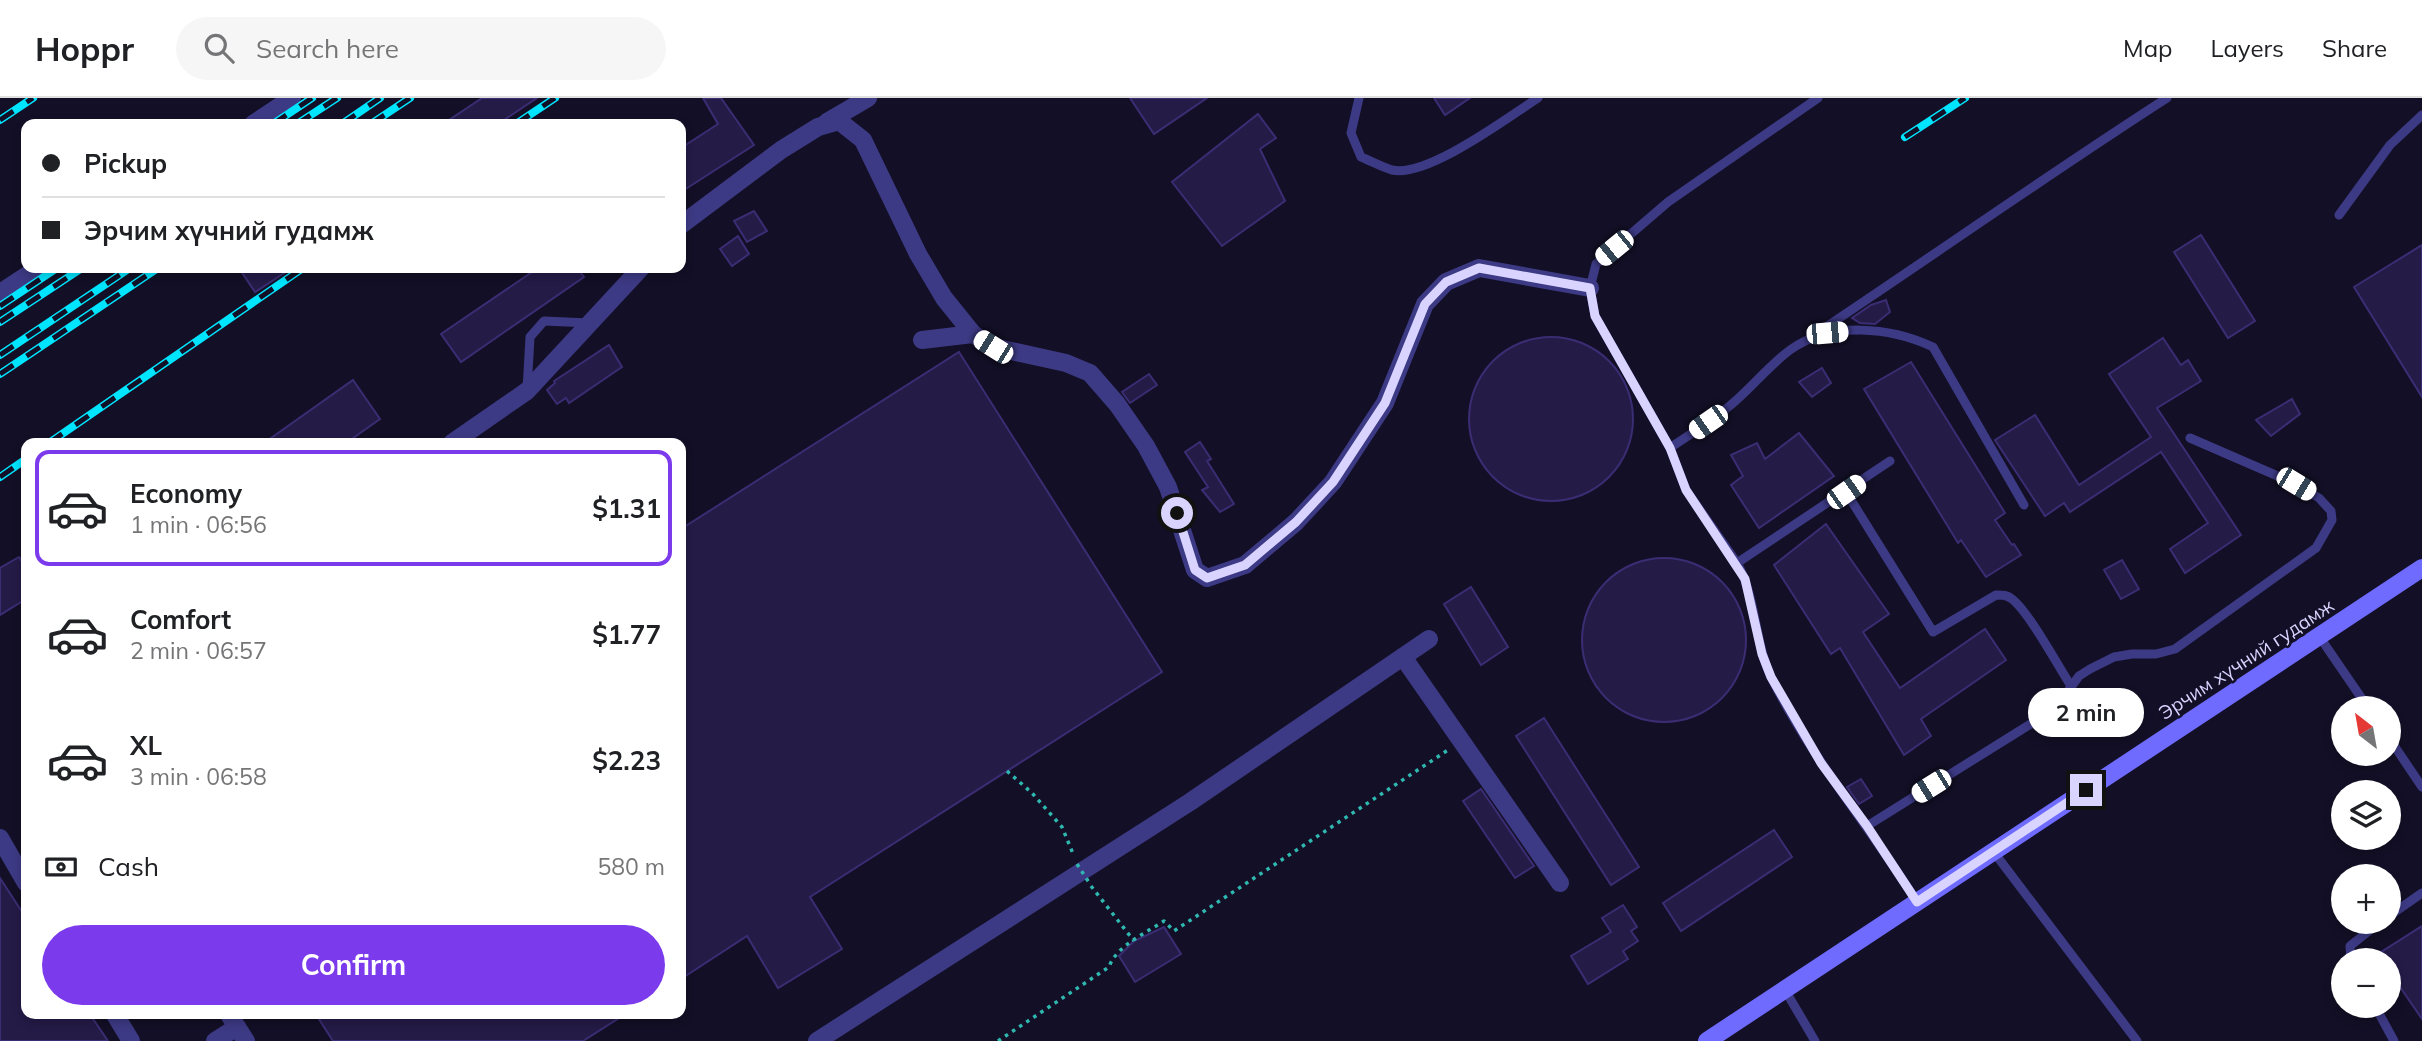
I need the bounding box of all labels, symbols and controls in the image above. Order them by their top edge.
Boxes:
search box [176,17,666,80]
text: Hoppr [35,28,134,69]
icon: search [200,29,238,67]
text: Search here [256,32,399,65]
text: Map [2123,33,2172,63]
text: Layers [2210,33,2284,63]
text: Share [2322,33,2387,63]
text: Pickup [84,147,167,180]
text: Эрчим хүчний гудамж [84,214,374,247]
car [1592,227,1637,269]
car [1806,321,1849,345]
car [970,327,1017,367]
car [1685,401,1732,443]
car [2273,464,2320,504]
car [1823,471,1870,513]
icon: car [46,477,109,540]
text: Economy [130,477,242,510]
text: $1.31 [592,492,661,525]
route start [1161,497,1193,529]
text: 1 min · 06:56 [130,510,267,539]
street label: Эрчим хүчний гудамж [2154,593,2339,725]
icon: car [46,603,109,666]
text: Comfort [130,603,231,636]
text: $1.77 [592,618,661,651]
text: 2 min · 06:57 [130,636,267,665]
callout: 2 min [2028,688,2144,738]
north arrow [2331,696,2401,766]
map controls [2331,696,2401,1018]
text: 2 min [2056,698,2116,727]
icon: car [46,729,109,792]
text: XL [130,729,162,762]
text: $2.23 [592,744,661,777]
text: 3 min · 06:58 [130,762,267,791]
car [1908,766,1955,806]
route end [2070,774,2102,806]
button: layers [2331,780,2401,850]
icon: cash [42,848,80,886]
text: Cash [98,850,159,883]
text: 580 m [597,852,665,881]
button: + [2331,864,2401,934]
button: Confirm [42,925,665,1005]
button: − [2331,948,2401,1018]

